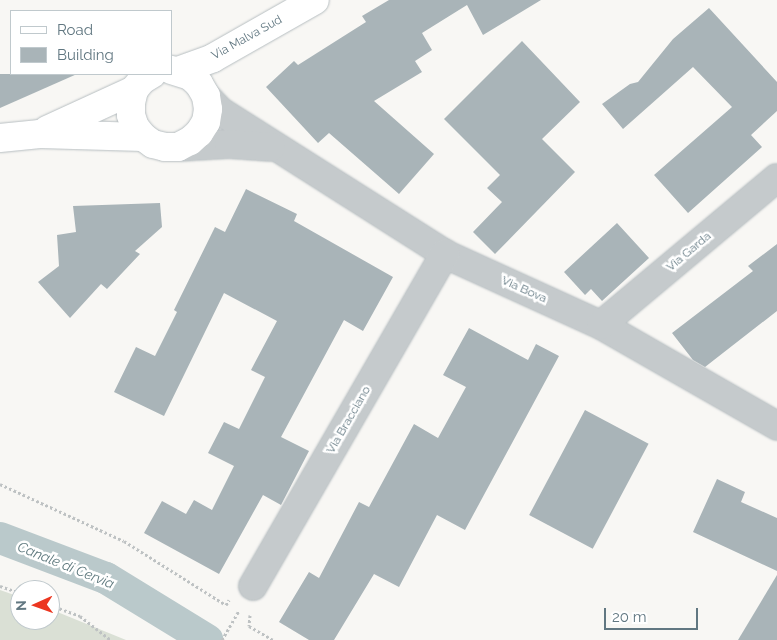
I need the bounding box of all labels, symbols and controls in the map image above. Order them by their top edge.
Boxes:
legend [10,10,172,75]
street label: Via Malva Sud [209,13,285,63]
text: Road [57,21,93,39]
text: Building [57,46,114,64]
street label: Via Garda [664,229,714,275]
street label: Via Bova [499,274,549,306]
street label: Via Bracciano [324,384,374,456]
water label: Canale di Cervia [15,538,117,592]
north arrow [10,580,60,630]
scale bar [607,598,701,630]
text: N [13,600,29,611]
text: 20 m [612,608,647,626]

